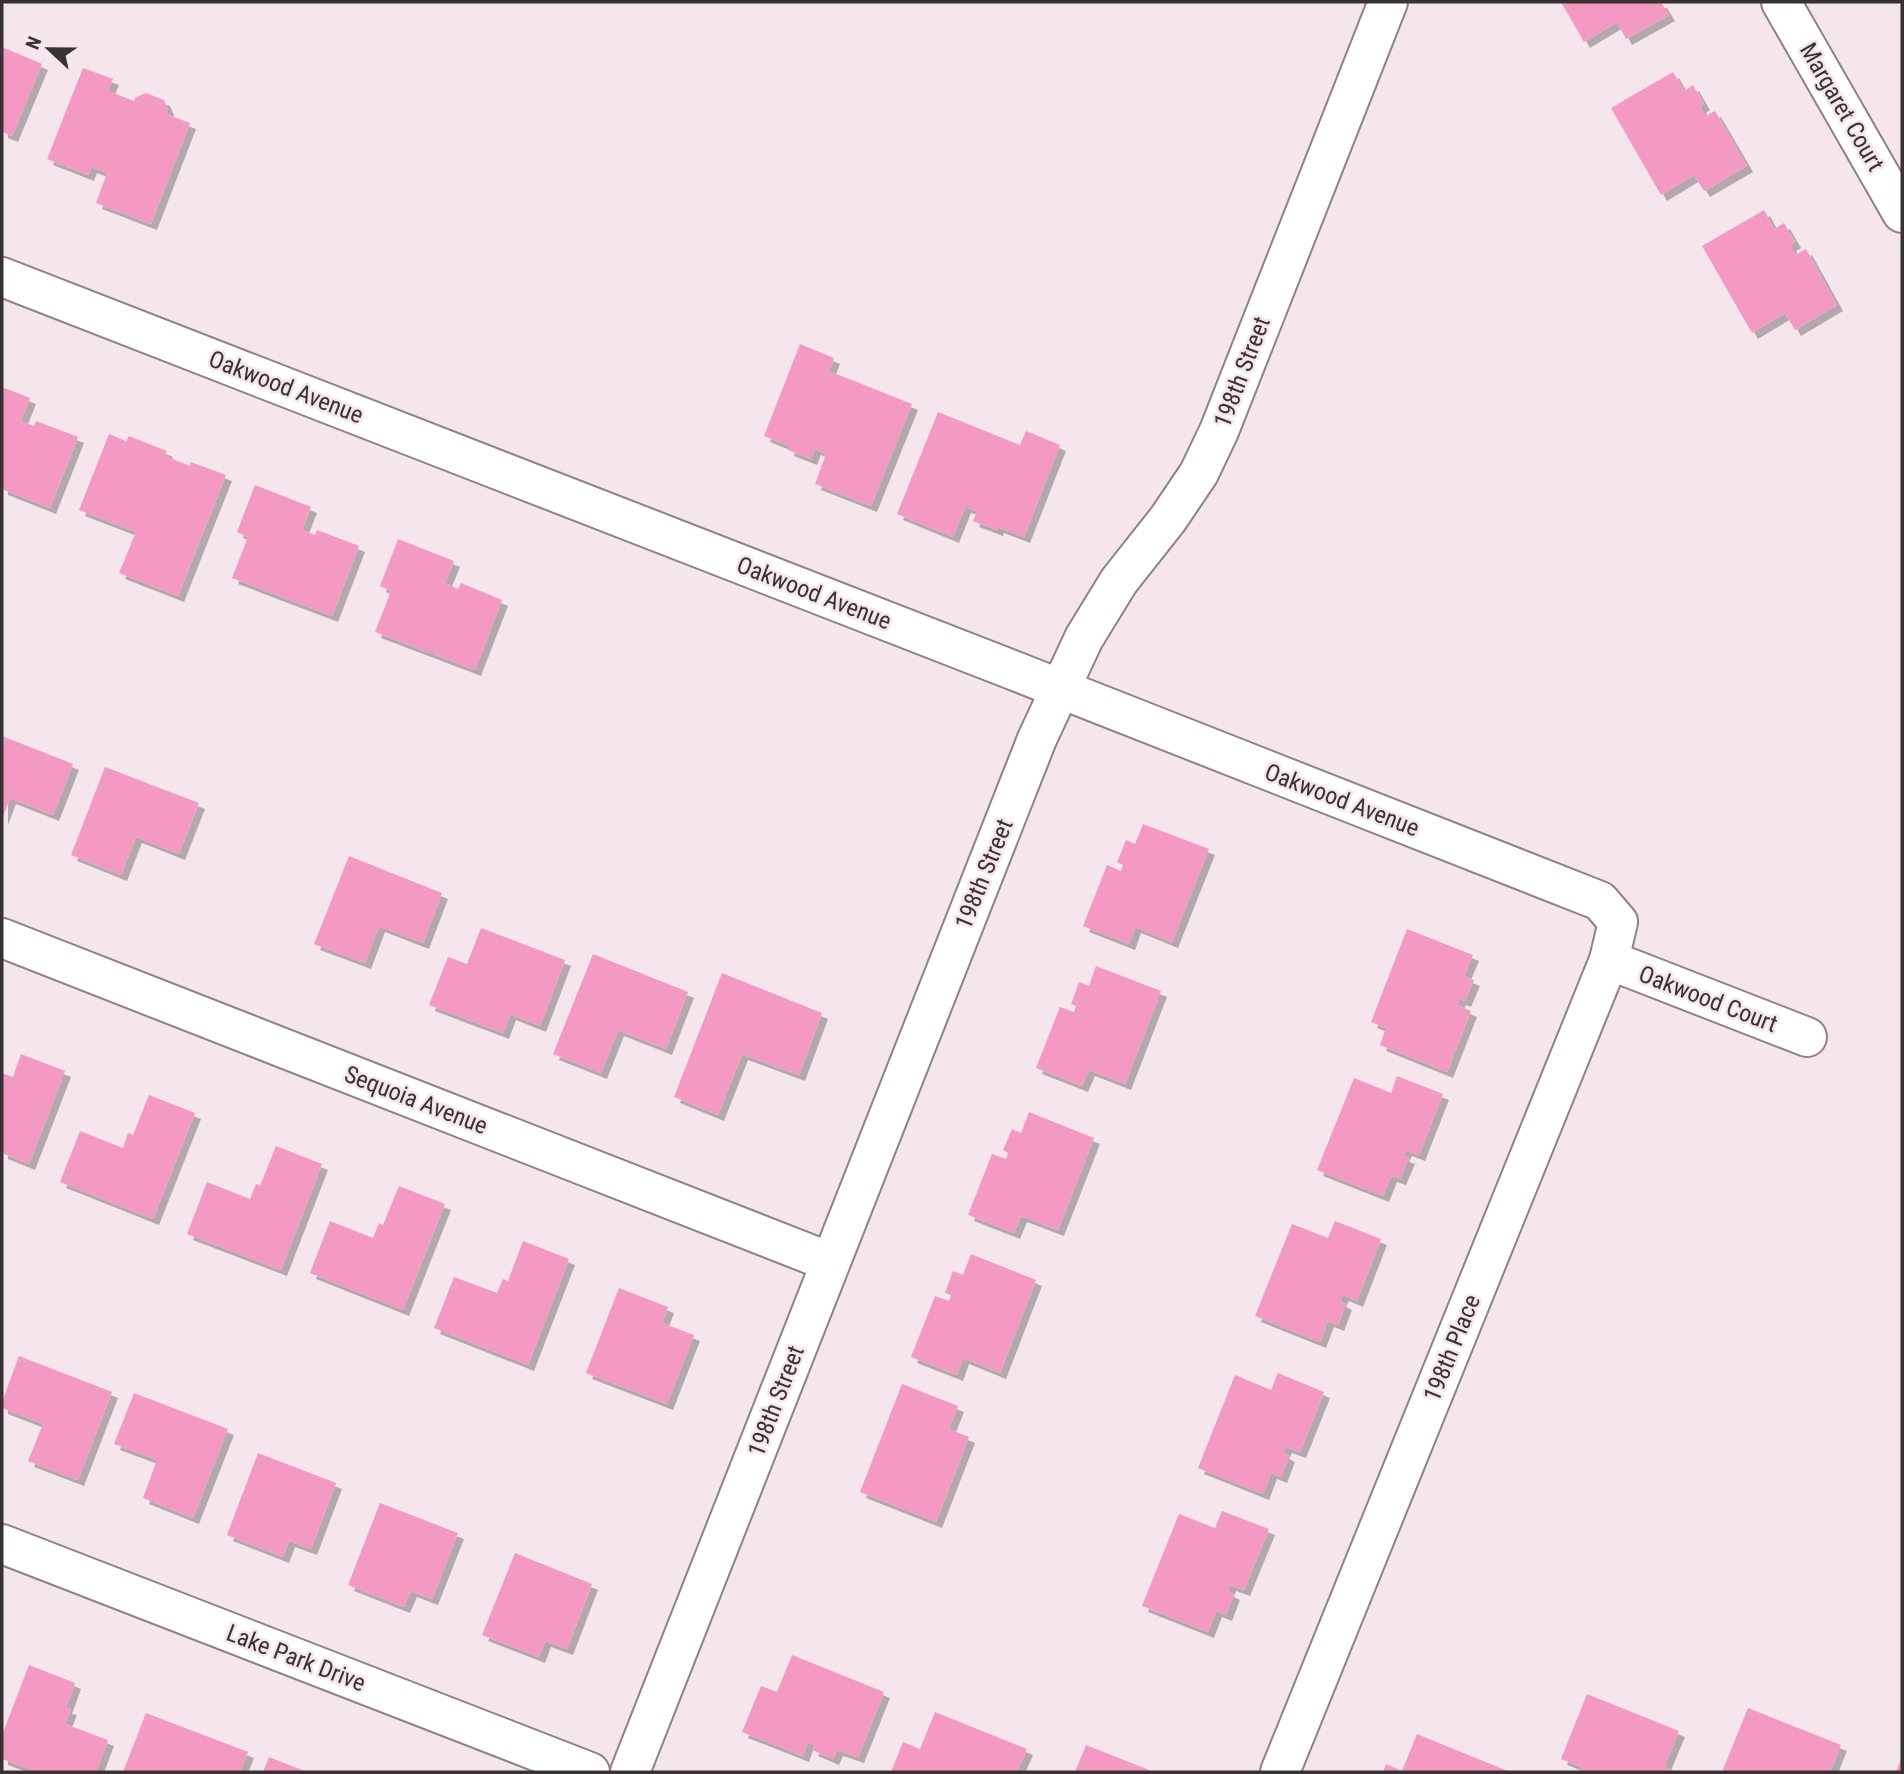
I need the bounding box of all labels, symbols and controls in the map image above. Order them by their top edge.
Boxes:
north arrow [14,14,84,84]
text: N [21,33,47,53]
street label: Margaret Court [1794,38,1890,176]
street label: 198th Street [1208,313,1276,431]
street label: Oakwood Avenue [205,345,367,429]
street label: Oakwood Avenue [733,551,895,635]
street label: Oakwood Avenue [1261,758,1423,842]
street label: 198th Street [949,815,1019,933]
street label: Oakwood Court [1635,960,1781,1038]
street label: Sequoia Avenue [341,1060,491,1140]
street label: 198th Place [1418,1291,1486,1405]
street label: 198th Street [742,1342,810,1460]
street label: Lake Park Drive [223,1619,369,1697]

